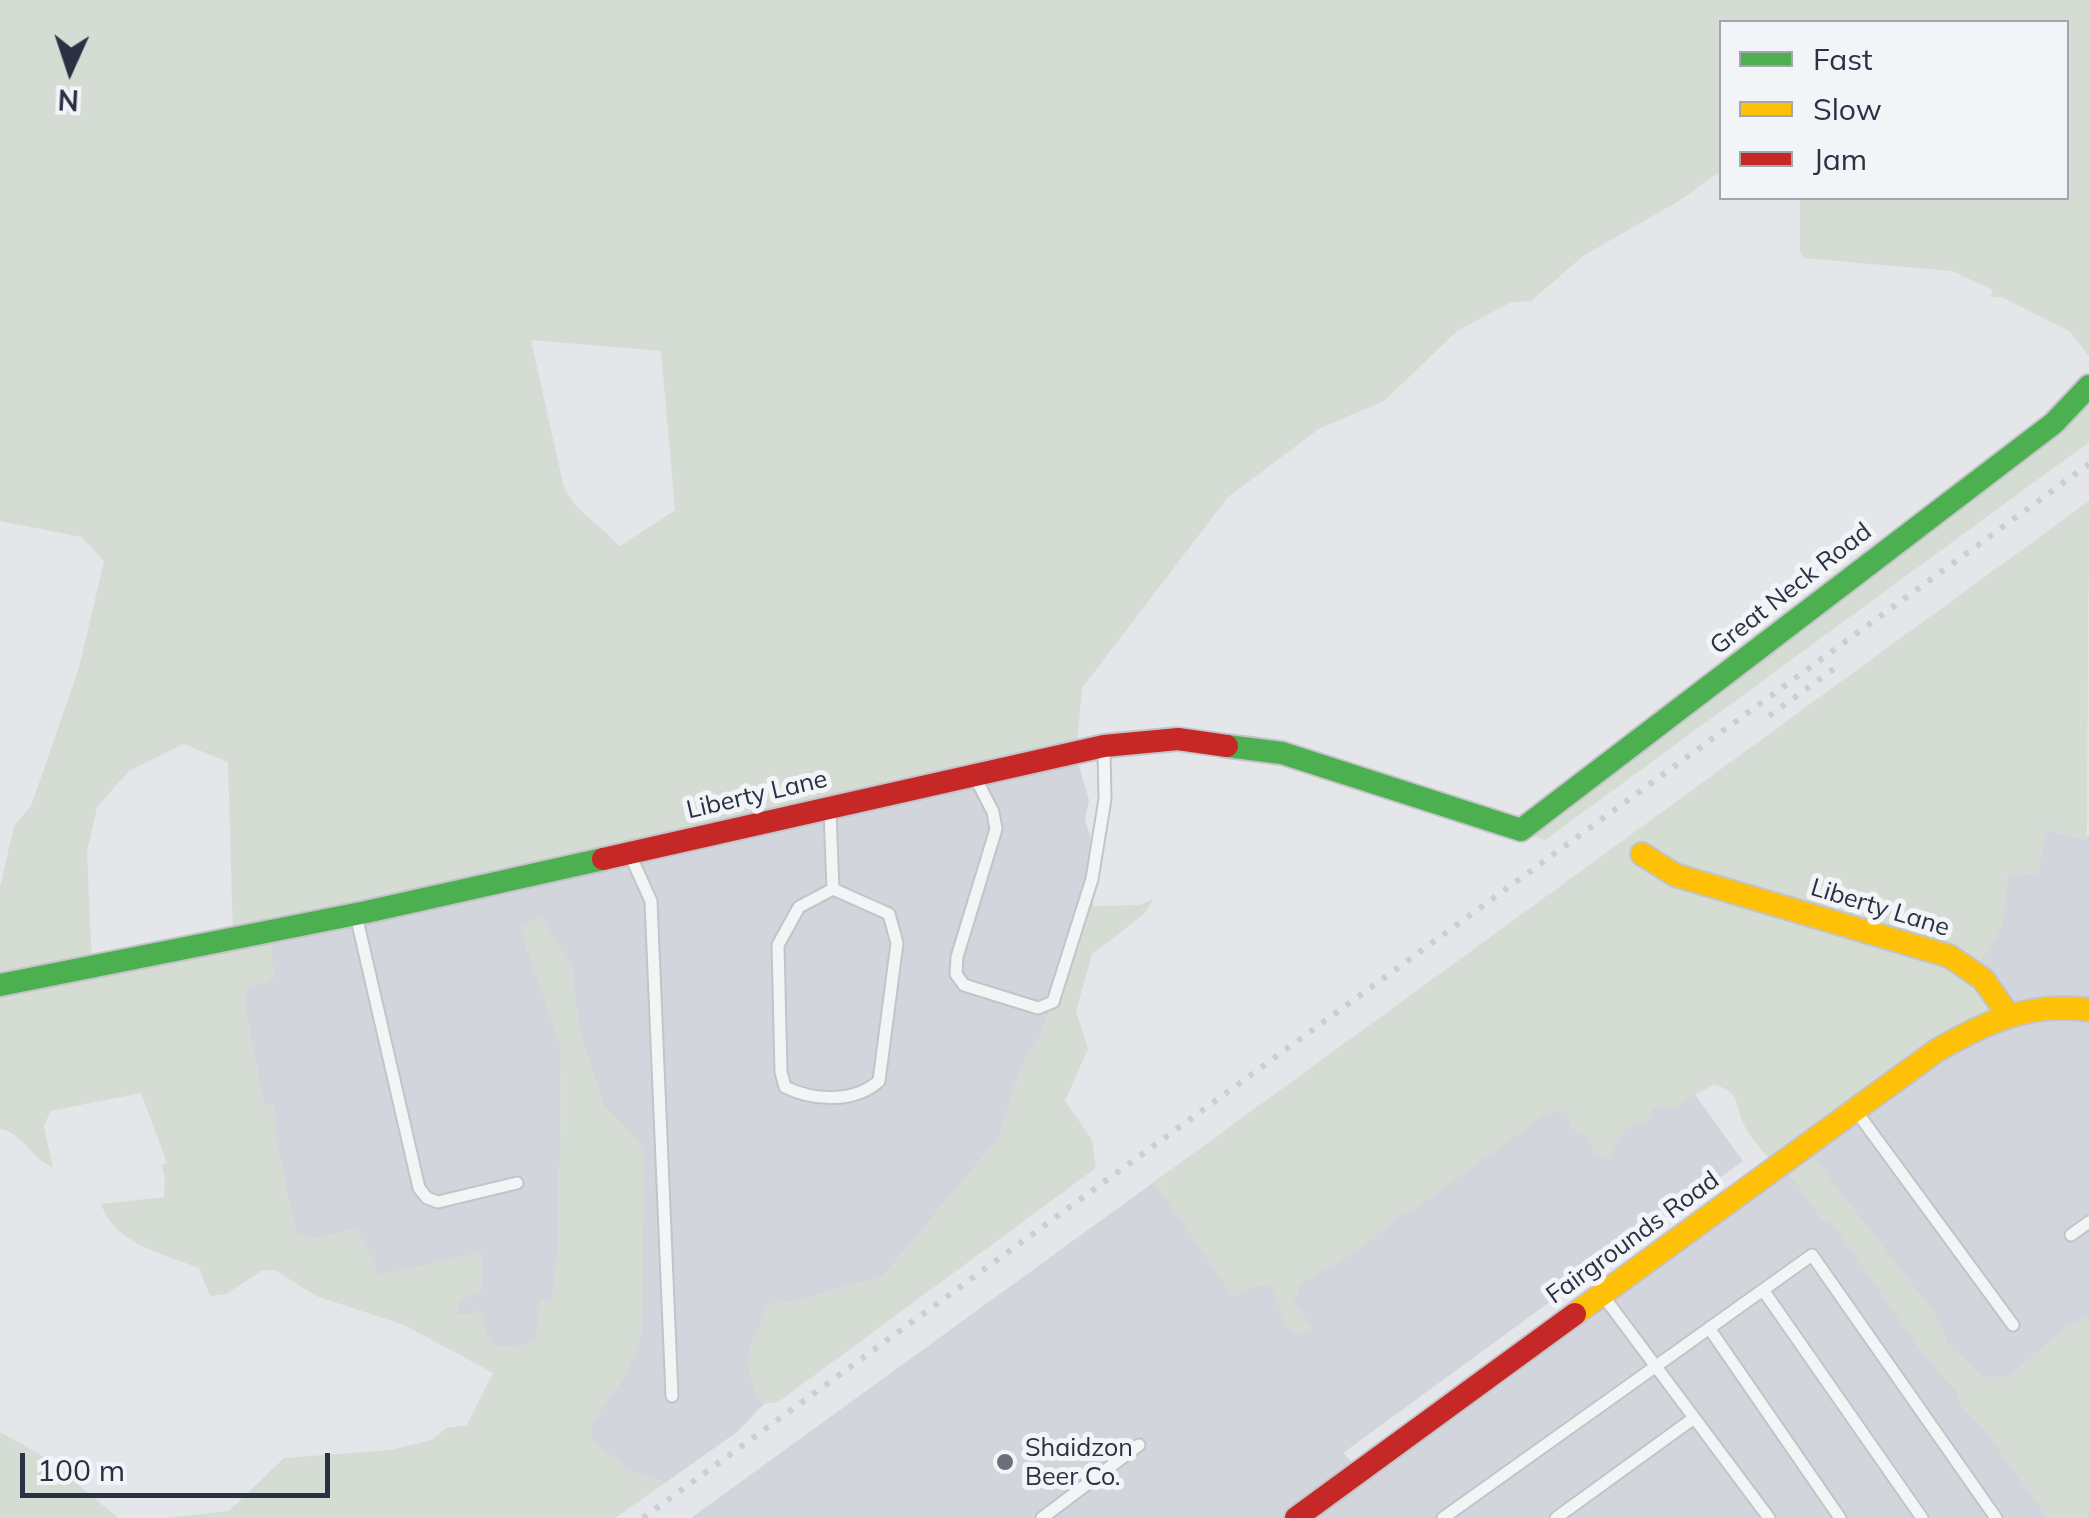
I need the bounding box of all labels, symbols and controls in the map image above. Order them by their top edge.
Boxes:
north arrow [20,20,120,120]
legend [1719,20,2069,200]
text: Fast [1813,40,1873,78]
text: N [57,82,80,118]
text: Slow [1813,90,1882,128]
text: Jam [1813,140,1867,178]
street label: Great Neck Road [1704,517,1878,661]
street label: Liberty Lane [684,764,830,826]
street label: Liberty Lane [1807,873,1953,943]
street label: Fairgrounds Road [1541,1165,1725,1311]
scale bar [25,1433,335,1495]
place label: Shaidzon Beer Co. [1025,1433,1133,1492]
text: 100 m [37,1451,125,1489]
marker: Shaidzon Beer Co. [994,1451,1016,1473]

